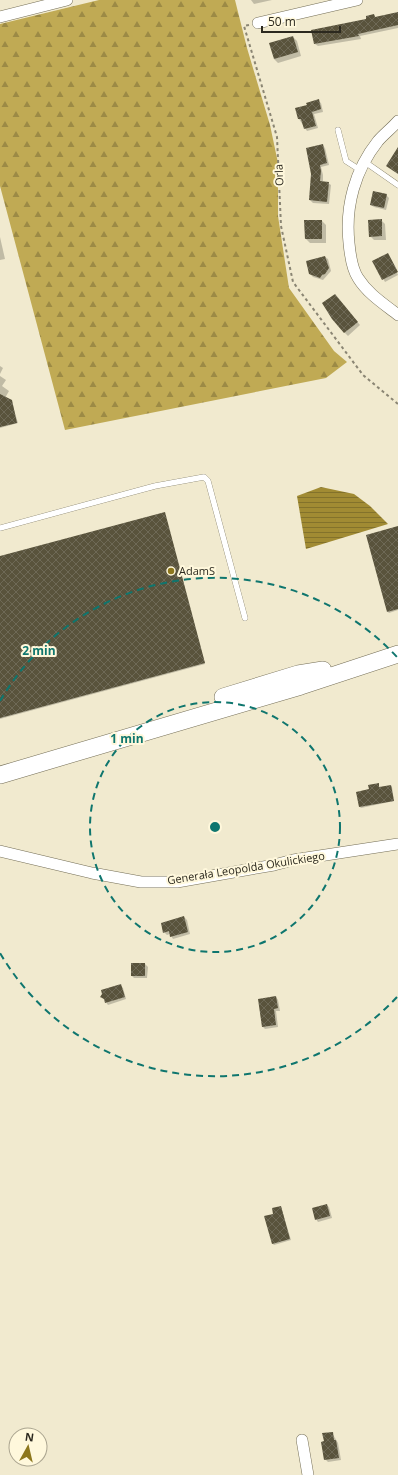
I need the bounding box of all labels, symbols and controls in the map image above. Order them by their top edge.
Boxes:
scale bar [262,8,340,34]
text: 50 m [268,13,296,30]
street label: Orla [270,164,287,186]
place label: AdamS [179,563,215,578]
marker: AdamS [166,566,176,576]
text: 2 min [22,642,56,659]
text: 1 min [110,730,144,747]
centre of rings [208,820,222,834]
street label: Generała Leopolda Okulickiego [166,848,326,887]
north arrow [8,1427,48,1467]
text: N [24,1429,35,1445]

